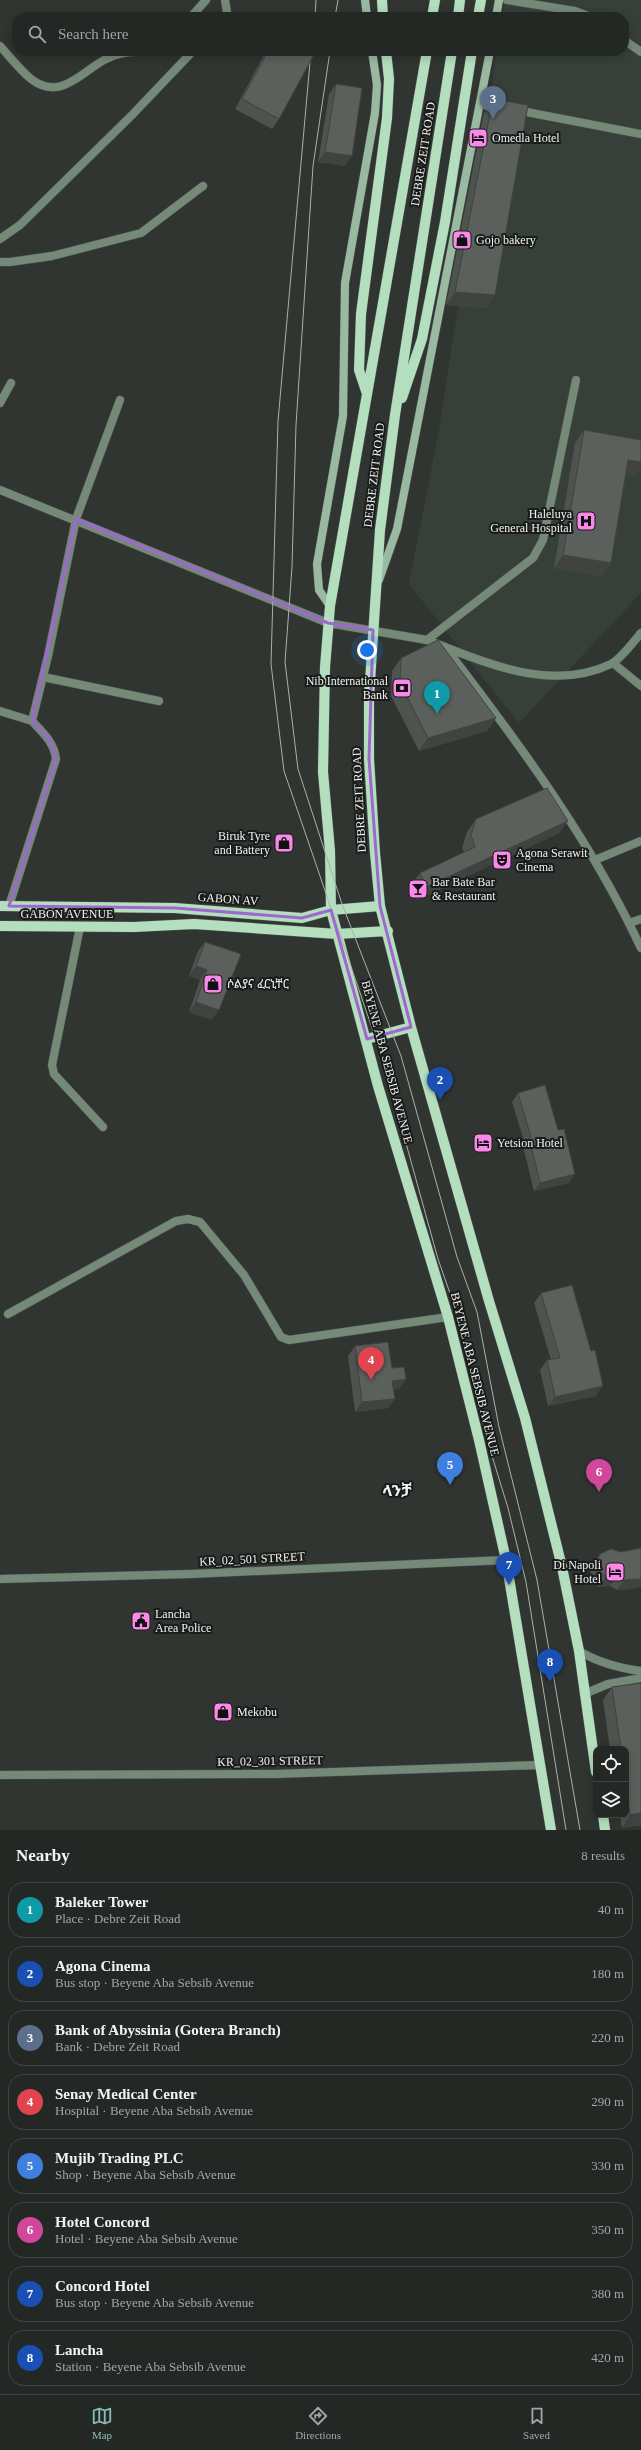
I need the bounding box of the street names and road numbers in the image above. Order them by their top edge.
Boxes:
street label: DEBRE ZEIT ROAD [408,101,438,207]
street label: DEBRE ZEIT ROAD [361,422,387,528]
street label: DEBRE ZEIT ROAD [349,747,369,853]
street label: GABON AV [197,890,259,908]
street label: GABON AVENUE [21,907,113,921]
street label: BEYENE ABA SEBSIB AVENUE [358,979,416,1145]
street label: BEYENE ABA SEBSIB AVENUE [448,1291,502,1457]
street label: KR_02_501 STREET [199,1549,306,1569]
street label: KR_02_301 STREET [217,1753,324,1769]

